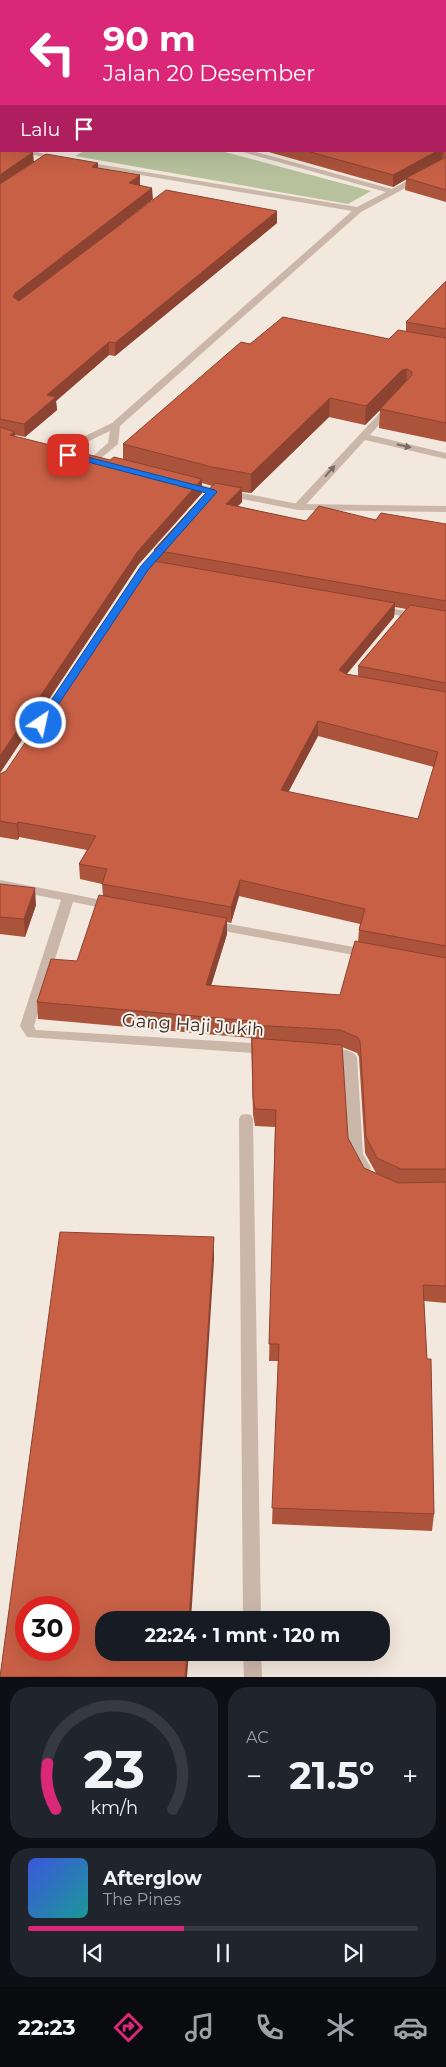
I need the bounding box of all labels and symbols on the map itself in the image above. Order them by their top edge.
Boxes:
pin [47,434,89,476]
one-way arrow [397,442,412,450]
one-way arrow [324,466,336,478]
position arrow [14,696,66,748]
street label: Gang Haji Jukih [121,1009,265,1041]
speed limit sign: 30 [15,1596,80,1661]

